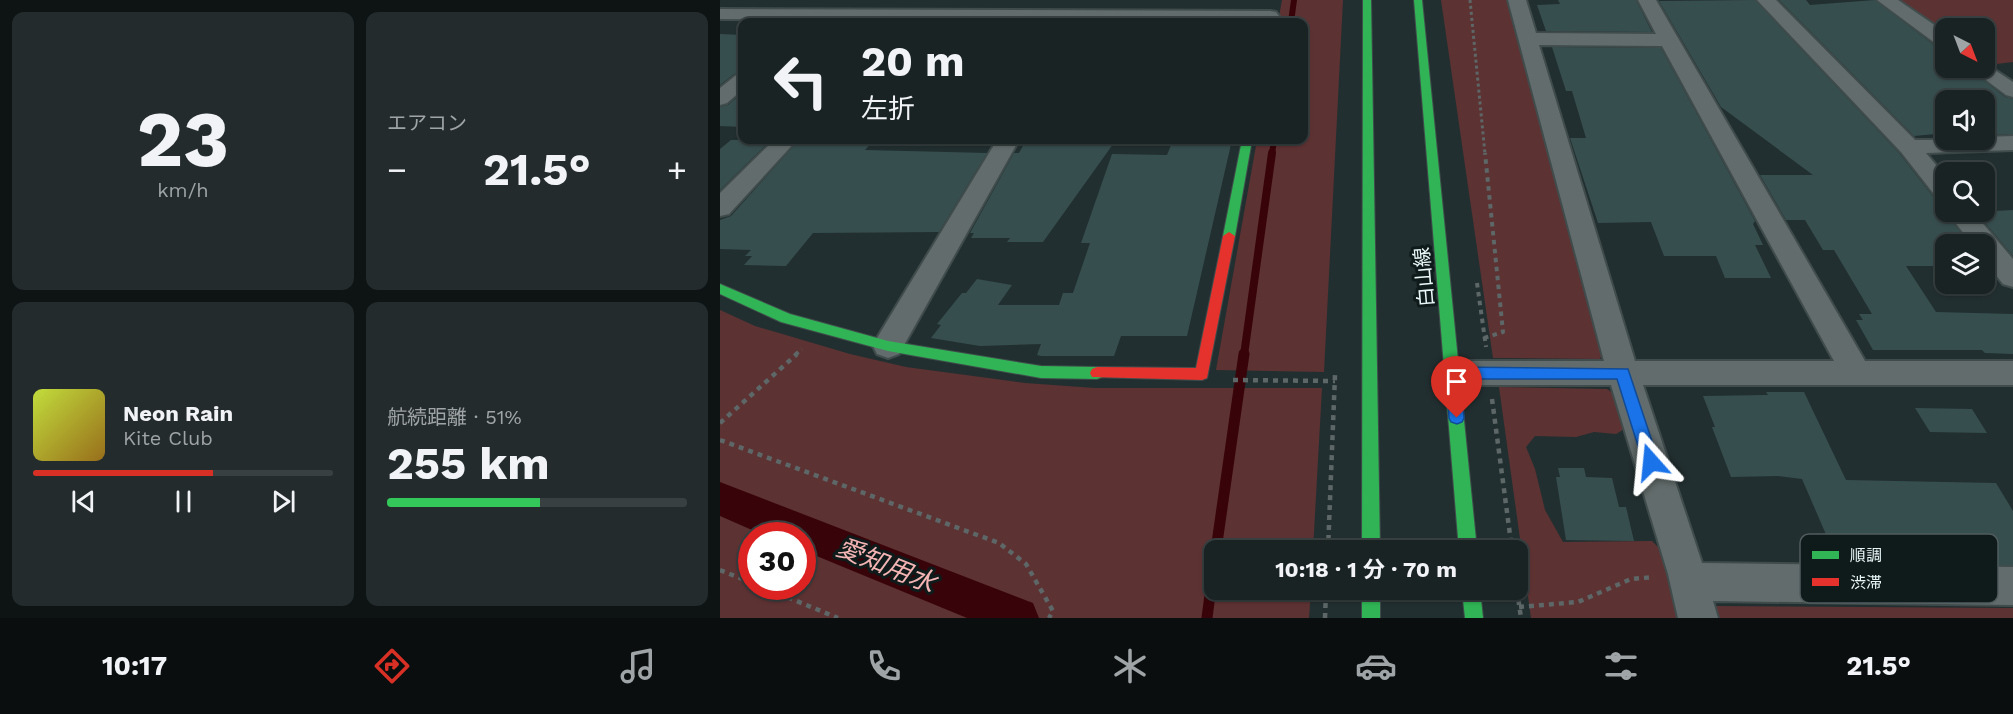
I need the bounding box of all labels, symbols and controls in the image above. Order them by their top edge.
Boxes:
north arrow [1935,18,1995,78]
map controls [1935,18,1995,294]
text: 20 m [861,37,965,86]
icon: left [762,42,840,120]
button: sound [1935,90,1995,150]
text: 23 [137,93,229,185]
text: 左折 [861,93,915,125]
text: エアコン [387,111,467,135]
text: 21.5° [483,143,591,196]
text: − [387,150,407,189]
text: + [667,150,687,189]
button: search [1935,162,1995,222]
text: km/h [157,178,209,202]
button: layers [1935,234,1995,294]
street label: 白山線 [1409,246,1439,308]
pin [1431,356,1482,418]
icon: arrive [1440,365,1473,398]
text: Neon Rain [123,401,233,426]
text: 航続距離 · 51% [387,405,522,429]
text: Kite Club [123,426,213,450]
position arrow [1619,430,1683,494]
text: 255 km [387,437,550,490]
icon: previous [67,485,100,518]
icon: pause [167,485,200,518]
icon: next [267,485,300,518]
speed limit sign: 30 [738,522,816,600]
water label: 愛知用水 [832,532,943,600]
legend [1800,534,1998,603]
text: 順調 [1850,546,1882,565]
text: 10:18 · 1 分 · 70 m [1275,557,1457,582]
text: 渋滞 [1850,573,1882,592]
icon: directions [371,645,413,687]
icon: music [617,645,659,687]
icon: phone [863,645,905,687]
icon: climate [1109,645,1151,687]
icon: car [1355,645,1397,687]
icon: filters [1600,645,1642,687]
text: 10:17 [102,650,167,682]
text: 21.5° [1846,650,1911,682]

